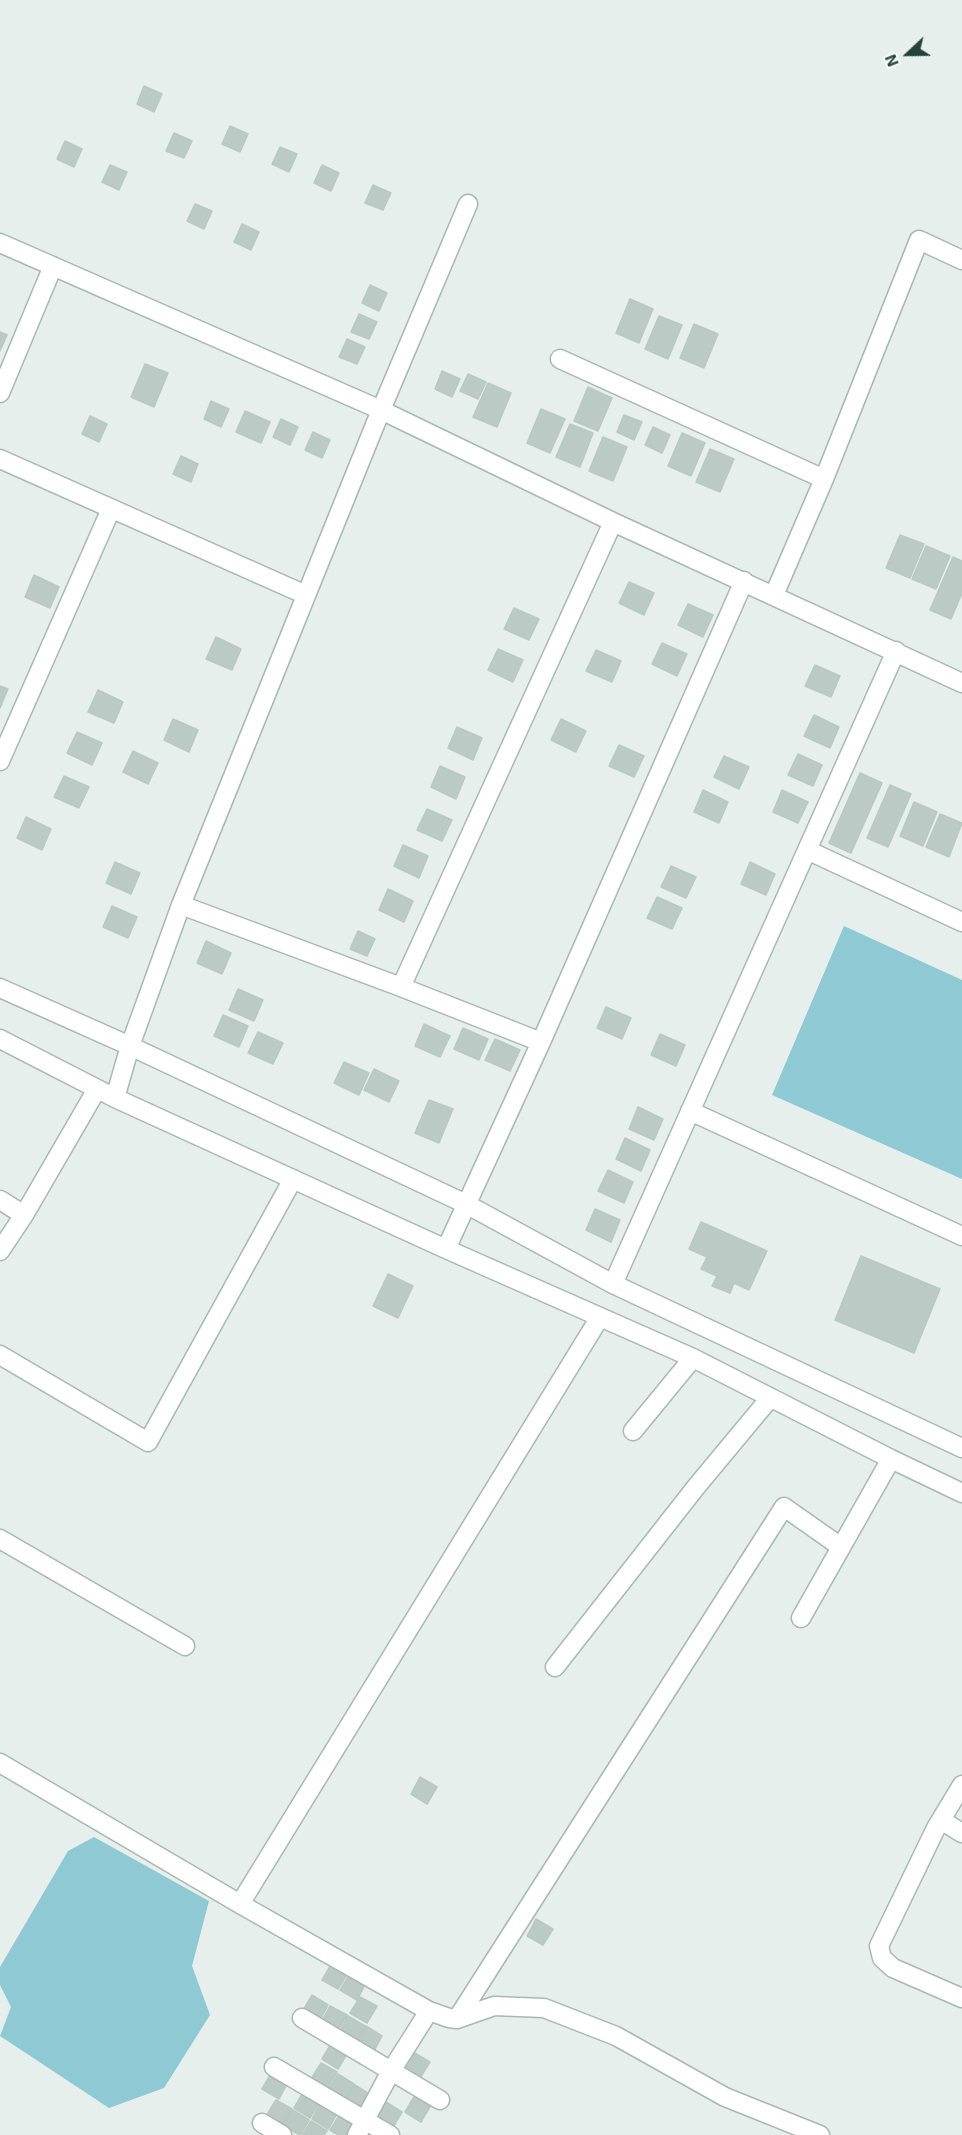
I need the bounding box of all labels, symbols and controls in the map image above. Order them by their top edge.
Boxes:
north arrow [878,24,938,84]
text: N [880,52,902,70]

